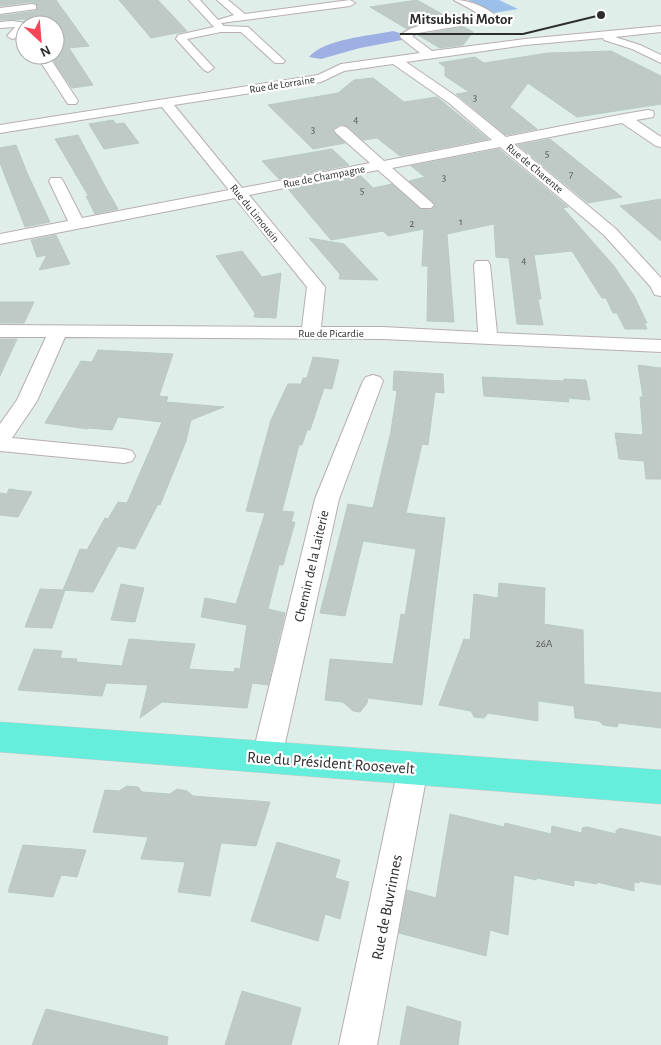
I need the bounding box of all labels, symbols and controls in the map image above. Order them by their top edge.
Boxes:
callout: Mitsubishi Motor [400,4,523,34]
text: Mitsubishi Motor [410,12,513,27]
north arrow [15,15,65,65]
text: N [38,42,53,59]
street label: Rue de Lorraine [249,74,316,95]
house number: 3 [473,92,478,103]
house number: 4 [353,114,359,125]
house number: 3 [311,124,316,135]
street label: Rue de Charente [504,142,565,195]
house number: 5 [545,148,550,159]
street label: Rue de Champagne [282,163,366,190]
house number: 7 [569,169,574,180]
house number: 3 [442,172,447,183]
street label: Rue du Limousin [228,182,281,244]
house number: 5 [360,185,365,196]
house number: 1 [459,216,463,227]
house number: 2 [409,218,415,229]
house number: 4 [521,255,527,266]
street label: Rue de Picardie [298,328,364,339]
street label: Chemin de la Laiterie [292,509,332,623]
house number: 26A [536,638,553,649]
street label: Rue du Président Roosevelt [246,749,415,777]
street label: Rue de Buvrinnes [369,853,405,961]

